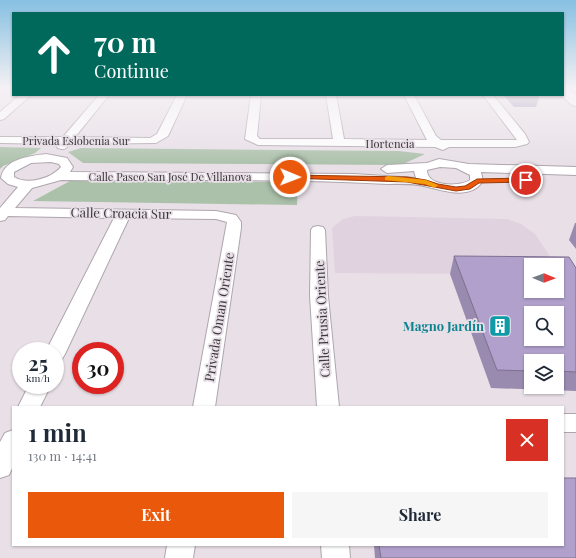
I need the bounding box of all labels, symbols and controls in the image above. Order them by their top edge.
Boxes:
text: 70 m [94,23,157,60]
icon: ahead [28,28,80,80]
text: Continue [94,59,169,83]
street label: Privada Eslobenia Sur [22,133,130,148]
street label: Hortencia [365,136,415,151]
position arrow [269,156,311,198]
pin [509,163,543,197]
street label: Calle Paseo San José De Villanova [89,169,252,184]
icon: arrive [515,169,537,191]
street label: Calle Croacia Sur [71,203,172,222]
street label: Privada Oman Oriente [200,251,237,383]
north arrow [524,258,564,298]
map controls [524,258,564,394]
street label: Calle Prusia Oriente [310,260,333,378]
button: search [524,306,564,346]
building icon: Magno Jardín [487,313,513,339]
place label: Magno Jardín [403,317,484,334]
speed limit sign: 30 [72,342,124,394]
text: 25 [28,349,48,376]
button: layers [524,354,564,394]
text: km/h [26,371,50,385]
text: 1 min [28,416,87,448]
button: close [506,419,548,461]
text: 130 m · 14:41 [28,447,97,464]
button: Exit [28,492,284,538]
button: Share [292,492,548,538]

